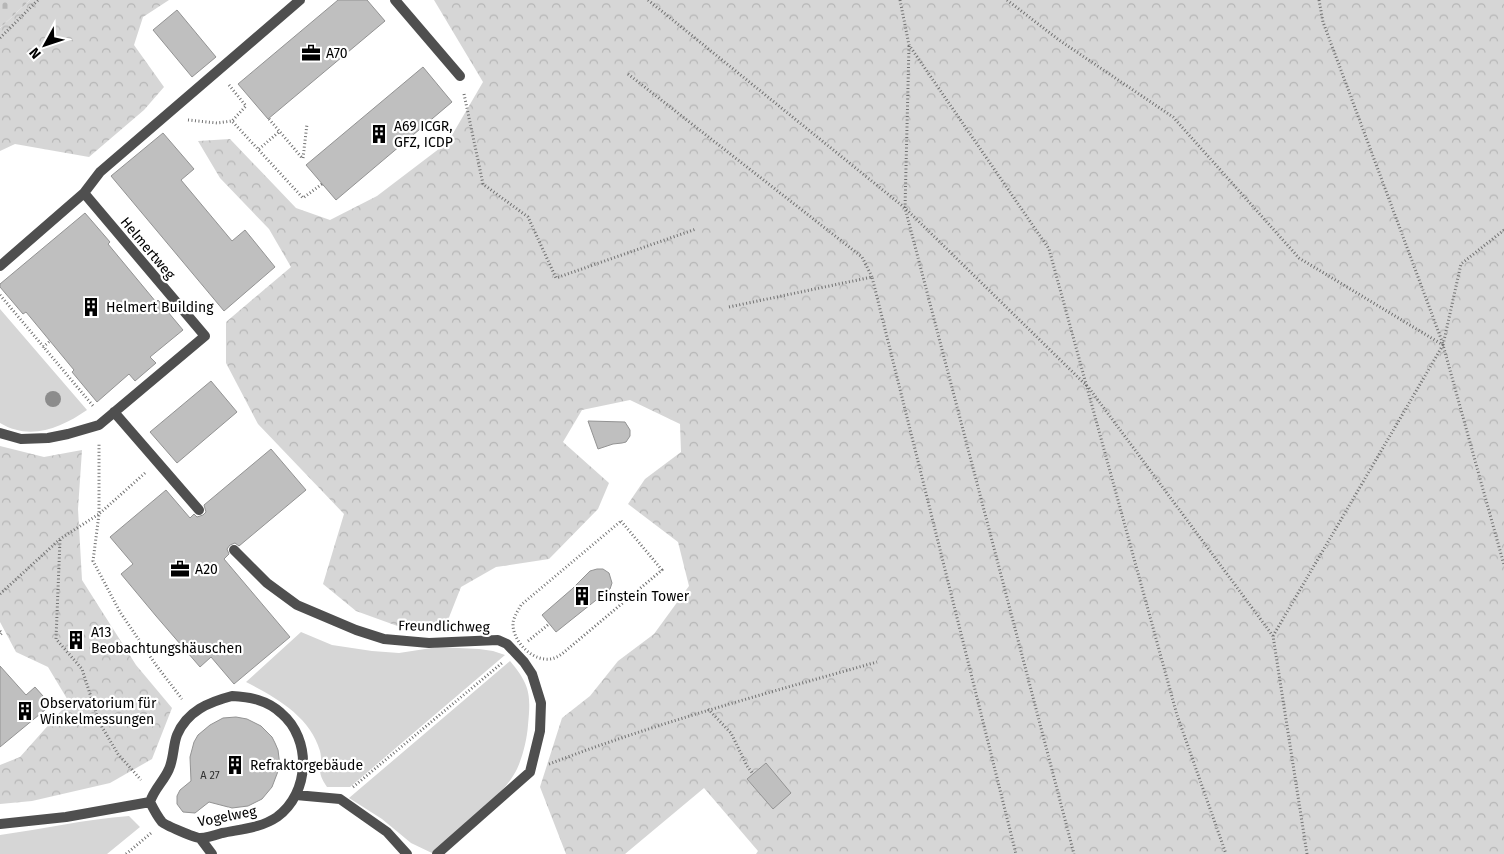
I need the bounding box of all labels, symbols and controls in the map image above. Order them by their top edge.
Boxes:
north arrow [20,20,70,70]
office icon: A70 [300,42,322,64]
text: N [26,44,45,62]
place label: A70 [326,45,348,62]
place label: A69 ICGR, GFZ, ICDP [394,118,453,151]
building icon: A69 ICGR, GFZ, ICDP [368,123,390,145]
street label: Helmertweg [117,214,179,284]
building icon: Helmert Building [80,296,102,318]
place label: Helmert Building [106,299,214,316]
office icon: A20 [169,558,191,580]
place label: A20 [195,561,218,578]
building icon: Einstein Tower [571,585,593,607]
place label: Einstein Tower [597,588,690,605]
street label: Freundlichweg [398,617,491,636]
place label: A13 Beobachtungshäuschen [91,624,242,657]
building icon: A13 Beobachtungshäuschen [65,629,87,651]
place label: Observatorium für Winkelmessungen [40,695,157,728]
building icon: Observatorium für Winkelmessungen [14,700,36,722]
building icon: Refraktorgebäude [224,754,246,776]
place label: Refraktorgebäude [250,757,363,774]
house number: A 27 [200,769,220,782]
street label: Vogelweg [196,802,259,830]

